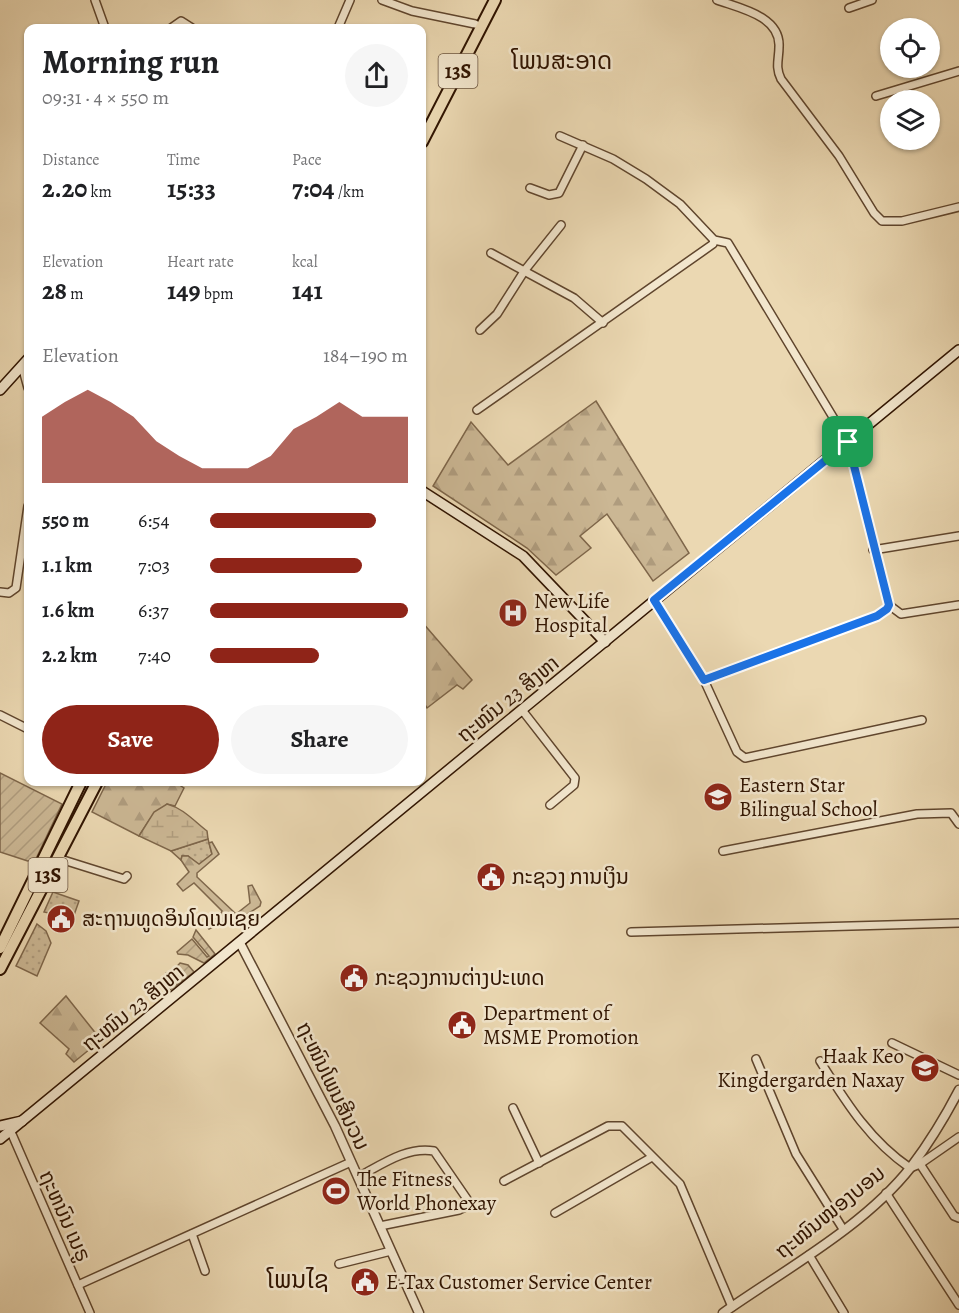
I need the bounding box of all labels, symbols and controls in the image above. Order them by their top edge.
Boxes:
map controls [880,18,940,150]
button: locate [880,18,940,78]
text: Morning run [42,39,219,84]
button: share [345,44,408,107]
district label: ໂພນສະອາດ [511,45,612,77]
road number: 13S [438,54,478,88]
text: 09:31 · 4 × 550 m [42,84,169,111]
button: layers [880,90,940,150]
text: Distance [42,149,99,171]
text: Time [167,149,200,171]
text: Pace [292,149,322,171]
text: 2.20 [42,171,87,206]
text: 15:33 [167,171,216,206]
text: 7:04 [292,171,335,206]
text: km [87,181,112,203]
text: /km [335,181,364,203]
text: Elevation [42,251,103,273]
text: Heart rate [167,251,234,273]
text: kcal [292,251,318,273]
text: 28 [42,273,67,308]
text: 149 [167,273,201,308]
text: 141 [292,273,323,308]
text: m [67,283,84,305]
text: bpm [201,283,234,305]
text: Elevation [42,342,119,369]
text: 184–190 m [323,342,408,369]
pin [822,416,873,467]
icon: arrive [831,425,864,458]
text: 550 m [42,507,89,534]
text: 6:54 [138,507,170,534]
text: 1.1 km [42,552,92,579]
text: 7:03 [138,552,170,579]
place label: New Life Hospital [534,587,610,639]
text: 1.6 km [42,597,95,624]
text: 6:37 [138,597,169,624]
hospital icon: New Life Hospital [497,597,529,629]
text: 2.2 km [42,642,97,669]
text: 7:40 [138,642,171,669]
street label: ຖະໜົນ 23 ສິງຫາ [451,649,565,749]
button: Save [42,705,219,774]
button: Share [231,705,408,774]
place label: Eastern Star Bilingual School [739,771,878,823]
school or university icon: Eastern Star Bilingual School [702,781,734,813]
road number: 13S [28,858,68,892]
public building icon: ກະຊວງ ການເງິນ [475,861,507,893]
place label: ກະຊວງ ການເງິນ [512,863,629,891]
public building icon: ສະຖານທູດອິນໂດເນເຊຍ [45,903,77,935]
place label: ສະຖານທູດອິນໂດເນເຊຍ [82,905,260,933]
street label: ຖະໜົນ 23 ສິງຫາ [76,958,190,1058]
public building icon: ກະຊວງການຕ່າງປະເທດ [338,962,370,994]
place label: ກະຊວງການຕ່າງປະເທດ [375,964,545,992]
place label: Department of MSME Promotion [483,999,639,1051]
public building icon: Department of MSME Promotion [446,1009,478,1041]
street label: ຖະໜົນໂພນສີນວນ [290,1017,376,1155]
place label: Haak Keo Kingdergarden Naxay [717,1042,905,1094]
school or university icon: Haak Keo Kingdergarden Naxay [909,1052,941,1084]
street label: ຖະໜົນໜອງບອນ [769,1159,891,1265]
place label: The Fitness World Phonexay [356,1165,497,1217]
street label: ຖະຫນົນ ເນຣູ [32,1166,98,1266]
sports icon: The Fitness World Phonexay [320,1175,352,1207]
district label: ໂພນໄຊ [266,1264,329,1296]
public building icon: E-Tax Customer Service Center [349,1266,381,1298]
place label: E-Tax Customer Service Center [386,1268,652,1296]

